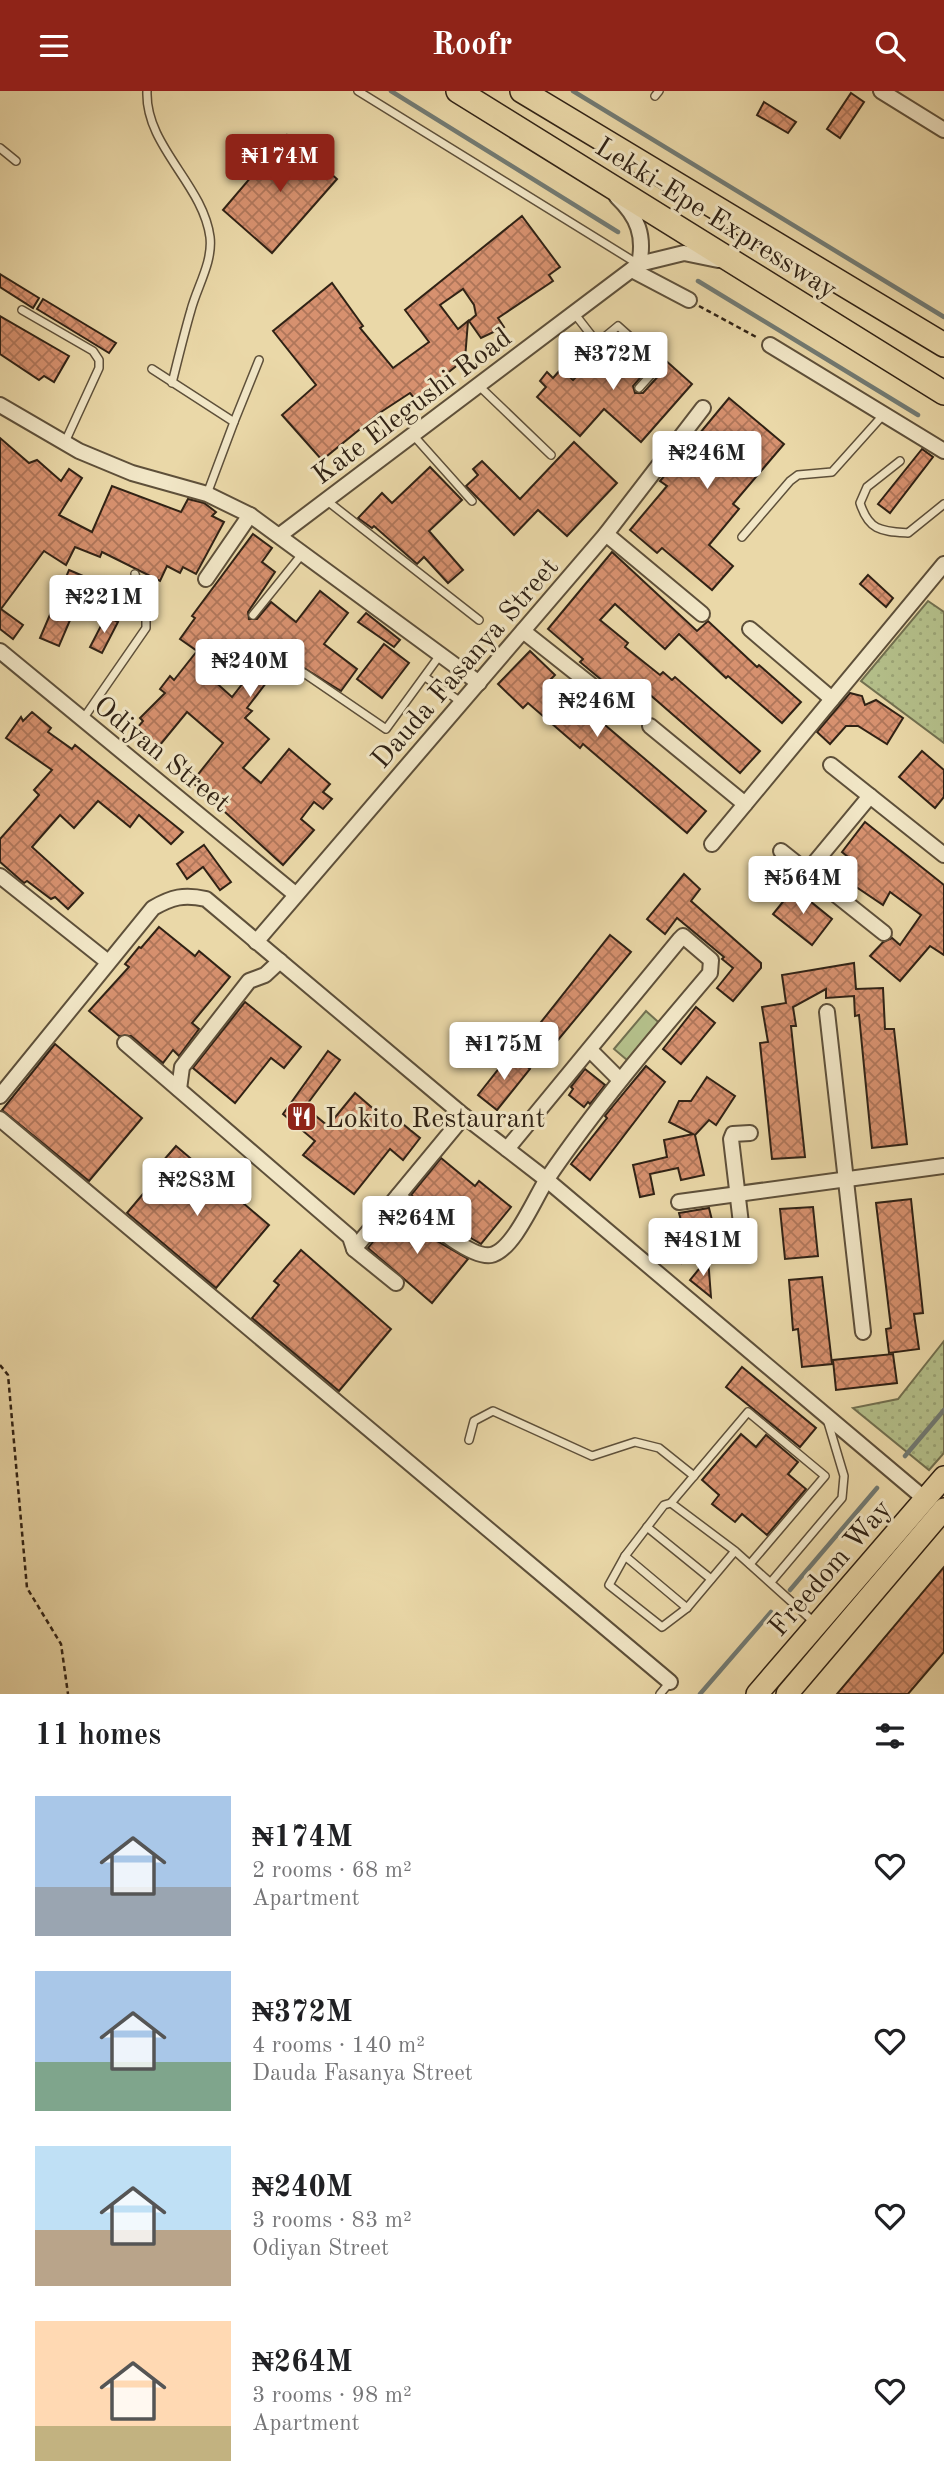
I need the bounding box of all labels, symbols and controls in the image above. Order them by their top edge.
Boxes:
icon: menu [35,27,73,65]
icon: search [871,27,909,65]
text: Roofr [432,30,512,62]
pin: ₦174M [231,134,329,194]
street label: Lekki-Epe Expressway [590,134,841,306]
text: ₦174M [241,145,319,168]
street label: Kate Elegushi Road [308,324,517,491]
pin: ₦372M [564,333,662,392]
text: ₦372M [574,343,652,366]
pin: ₦246M [658,431,756,491]
text: ₦246M [668,442,746,465]
street label: Dauda Fasanya Street [368,553,565,775]
pin: ₦221M [55,575,153,635]
text: ₦221M [65,586,143,609]
pin: ₦240M [201,639,299,699]
text: ₦240M [211,650,289,673]
pin: ₦246M [548,679,646,739]
text: ₦246M [558,690,636,713]
street label: Odiyan Street [88,692,235,819]
pin: ₦564M [754,857,852,916]
text: ₦564M [764,867,842,890]
pin: ₦175M [455,1023,553,1082]
text: ₦175M [465,1033,543,1056]
restaurant icon: Lokito Restaurant [285,1100,319,1134]
place label: Lokito Restaurant [325,1106,545,1134]
pin: ₦283M [148,1159,246,1218]
text: ₦283M [158,1169,236,1192]
pin: ₦264M [368,1197,466,1256]
text: ₦264M [378,1207,456,1230]
pin: ₦481M [654,1219,752,1278]
text: ₦481M [664,1229,742,1252]
street label: Freedom Way [765,1495,898,1643]
icon: filters [871,1717,909,1755]
text: 11 homes [35,1721,161,1751]
text: ₦174M [252,1823,353,1853]
icon: home [91,1824,175,1908]
icon: heart [871,1847,909,1885]
text: 2 rooms · 68 m² [252,1859,412,1882]
text: Apartment [252,1887,360,1910]
text: ₦372M [252,1998,353,2028]
icon: home [91,1999,175,2083]
icon: heart [871,2022,909,2060]
text: 4 rooms · 140 m² [252,2034,425,2057]
text: Dauda Fasanya Street [252,2062,473,2085]
text: ₦240M [252,2173,353,2203]
icon: home [91,2174,175,2258]
icon: heart [871,2197,909,2235]
text: 3 rooms · 83 m² [252,2209,412,2232]
text: Odiyan Street [252,2237,389,2260]
text: ₦264M [252,2348,353,2378]
icon: home [91,2349,175,2433]
icon: heart [871,2372,909,2410]
text: 3 rooms · 98 m² [252,2384,412,2407]
text: Apartment [252,2412,360,2435]

